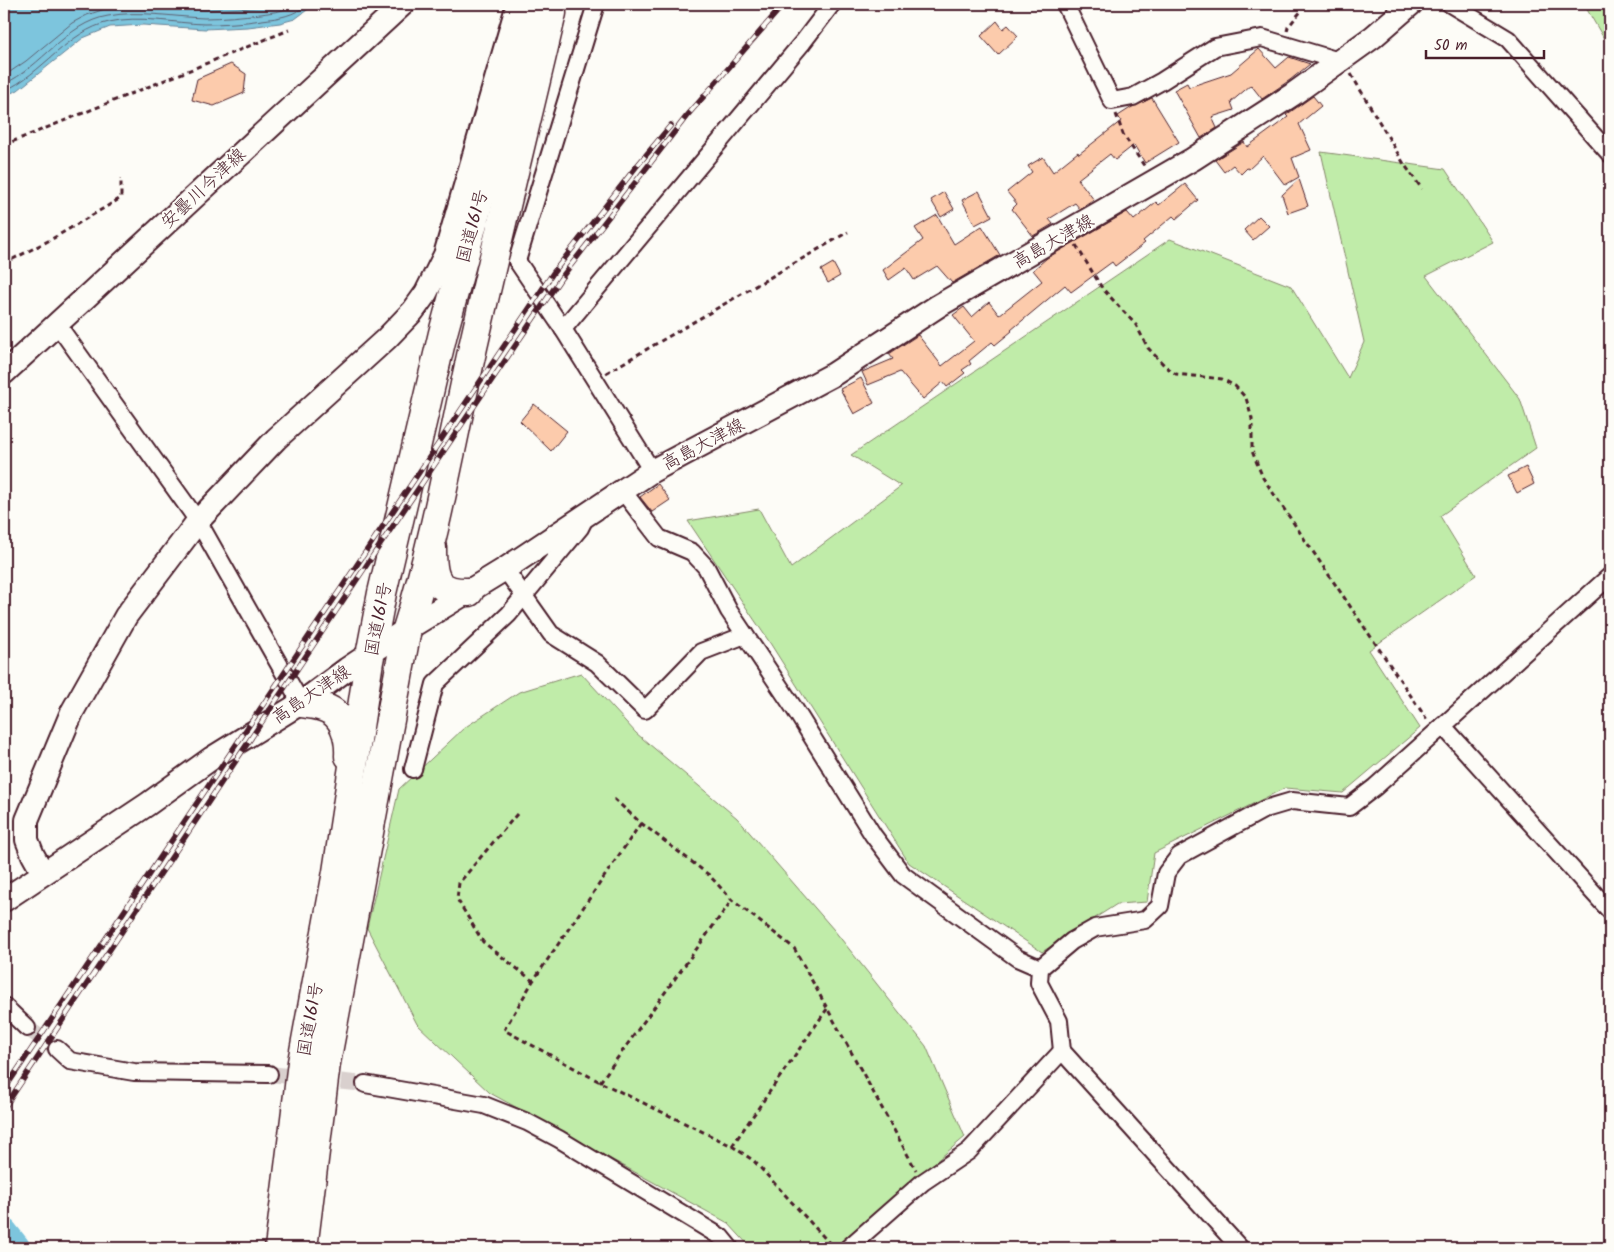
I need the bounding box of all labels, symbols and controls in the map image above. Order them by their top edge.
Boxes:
scale bar [1426,28,1544,60]
text: 50 m [1434,34,1468,58]
street label: 安曇川今津線 [155,142,253,237]
street label: 国道161号 [450,186,497,267]
street label: 高島大津線 [1008,207,1100,277]
street label: 高島大津線 [657,411,750,479]
street label: 国道161号 [358,580,401,659]
street label: 高島大津線 [266,658,357,732]
street label: 国道161号 [291,980,332,1059]

